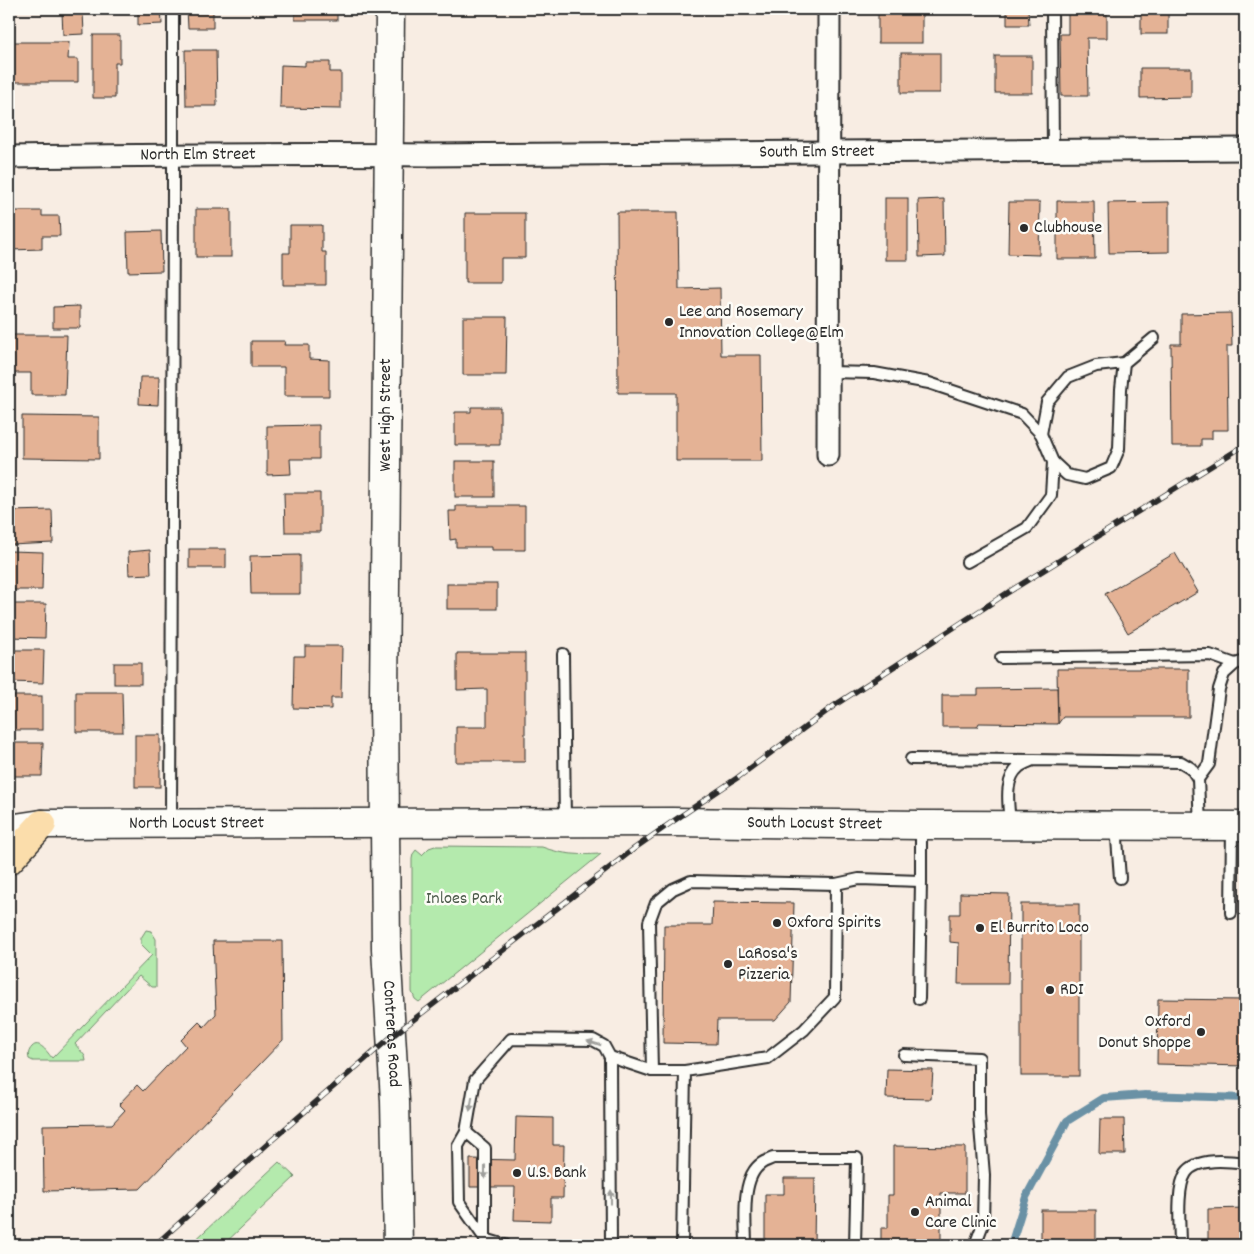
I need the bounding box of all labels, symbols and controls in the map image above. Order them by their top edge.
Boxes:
street label: South Elm Street [759,139,875,165]
street label: North Elm Street [140,142,256,168]
place label: Clubhouse [1034,216,1102,241]
marker: Clubhouse [1018,222,1030,234]
place label: Lee and Rosemary Innovation College@Elm [679,300,844,346]
marker: Lee and Rosemary Innovation College@Elm [663,316,675,328]
street label: West High Street [374,358,399,472]
street label: South Locust Street [747,810,883,837]
street label: North Locust Street [129,811,265,836]
park label: Inloes Park [426,887,502,912]
place label: Oxford Spirits [787,911,881,936]
place label: El Burrito Loco [990,916,1089,941]
marker: Oxford Spirits [771,917,783,929]
marker: El Burrito Loco [974,922,986,934]
place label: LaRosa's Pizzeria [738,942,798,988]
marker: LaRosa's Pizzeria [722,958,734,970]
place label: RDI [1060,978,1084,1003]
street label: Contreras Road [375,980,407,1088]
marker: RDI [1044,984,1056,996]
place label: Oxford Donut Shoppe [1098,1010,1191,1056]
marker: Oxford Donut Shoppe [1195,1026,1207,1038]
one-way arrow [586,1038,601,1046]
one-way arrow [467,1096,475,1112]
place label: U.S. Bank [527,1161,586,1186]
one-way arrow [481,1164,489,1180]
marker: U.S. Bank [511,1167,523,1179]
one-way arrow [607,1188,615,1204]
place label: Animal Care Clinic [925,1190,996,1236]
marker: Animal Care Clinic [909,1206,921,1218]

